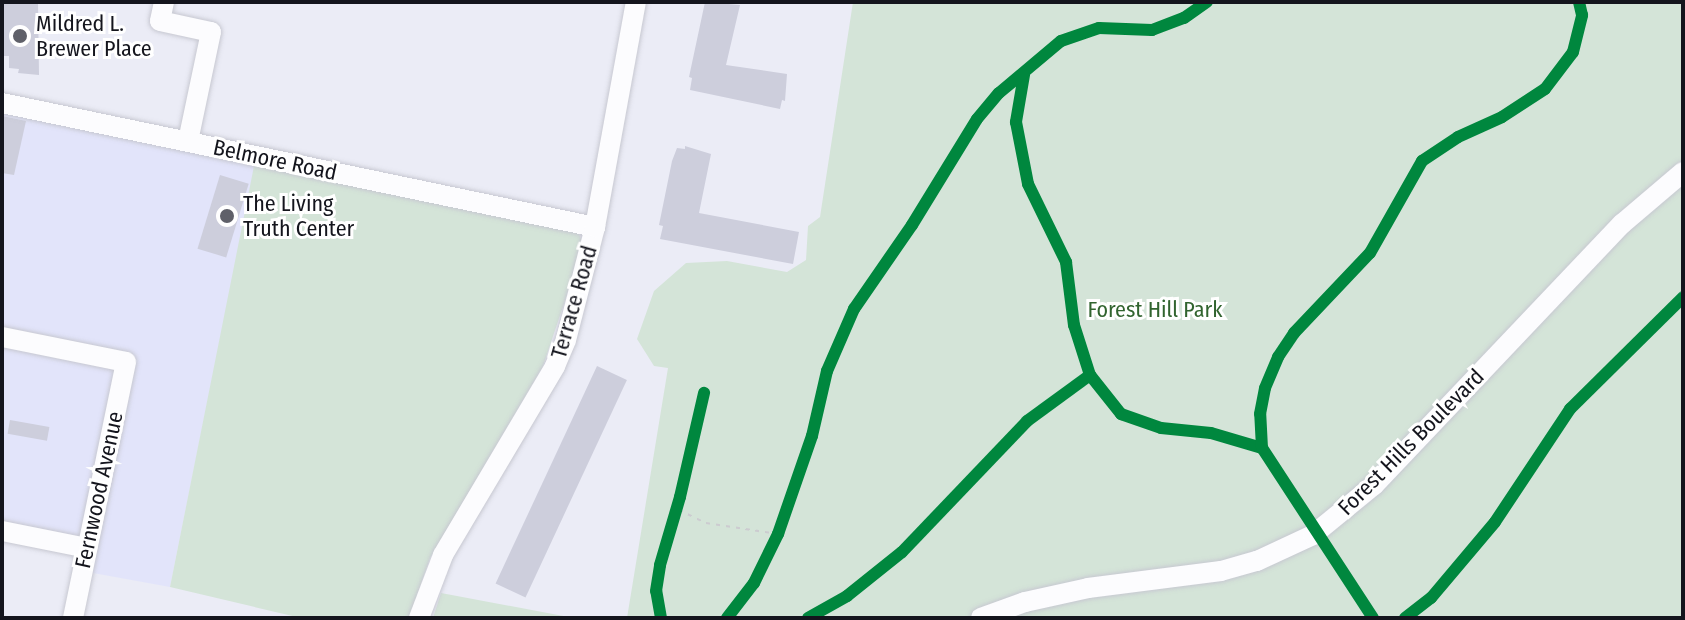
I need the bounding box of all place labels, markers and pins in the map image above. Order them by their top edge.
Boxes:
place label: Mildred L. Brewer Place [36,10,152,62]
marker: Mildred L. Brewer Place [11,27,29,45]
place label: The Living Truth Center [243,190,354,242]
marker: The Living Truth Center [218,207,236,225]

